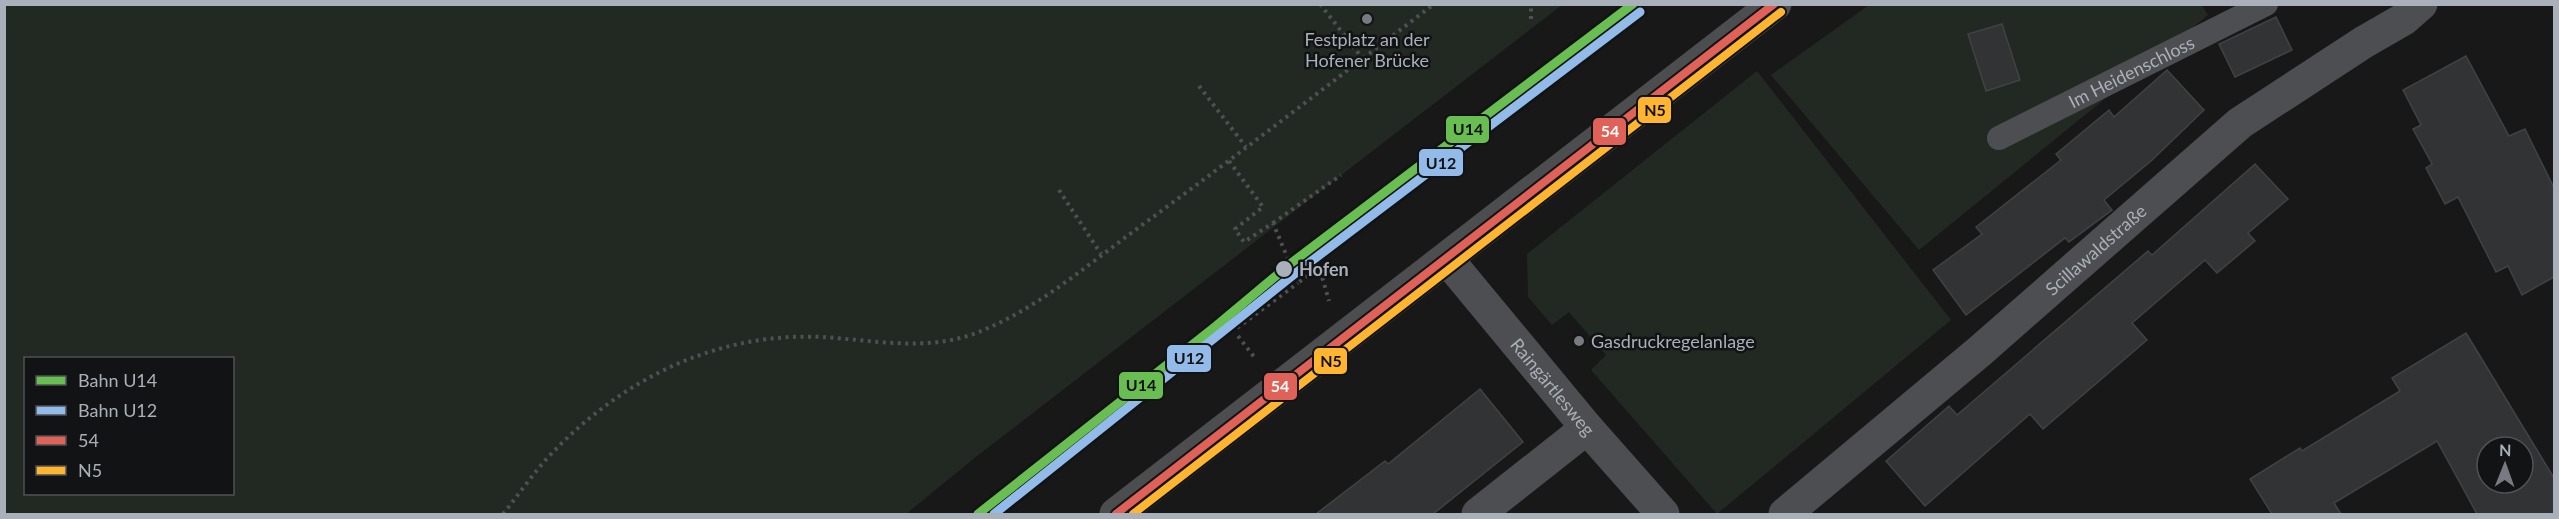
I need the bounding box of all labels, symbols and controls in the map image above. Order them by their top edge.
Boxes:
marker: Festplatz an der Hofener Brücke [1360,12,1374,26]
place label: Festplatz an der Hofener Brücke [1304,28,1430,71]
street label: Im Heidenschloss [2065,31,2198,112]
line badge: N5 [1637,96,1672,124]
text: N5 [1644,100,1666,119]
line badge: U14 [1445,115,1490,144]
line badge: 54 [1592,117,1627,146]
text: U14 [1453,119,1483,138]
text: 54 [1601,121,1619,140]
line badge: U12 [1418,148,1464,177]
text: U12 [1426,153,1456,172]
street label: Scillawaldstraße [2041,199,2151,300]
place label: Hofen [1299,258,1349,280]
marker: Hofen [1274,259,1294,279]
place label: Gasdruckregelanlage [1591,330,1755,352]
street label: Raingärtlesweg [1506,333,1600,440]
marker: Gasdruckregelanlage [1572,334,1586,348]
line badge: U12 [1166,344,1212,373]
line badge: N5 [1313,347,1348,375]
text: U12 [1174,348,1204,367]
text: N5 [1320,351,1342,370]
legend [24,357,234,495]
text: Bahn U14 [78,369,157,391]
line badge: U14 [1118,371,1164,400]
line badge: 54 [1263,372,1298,401]
text: U14 [1126,375,1156,394]
text: 54 [1271,376,1289,395]
text: Bahn U12 [78,399,157,421]
text: 54 [78,429,99,451]
north arrow [2475,435,2535,495]
text: N [2499,440,2512,459]
text: N5 [78,459,102,481]

